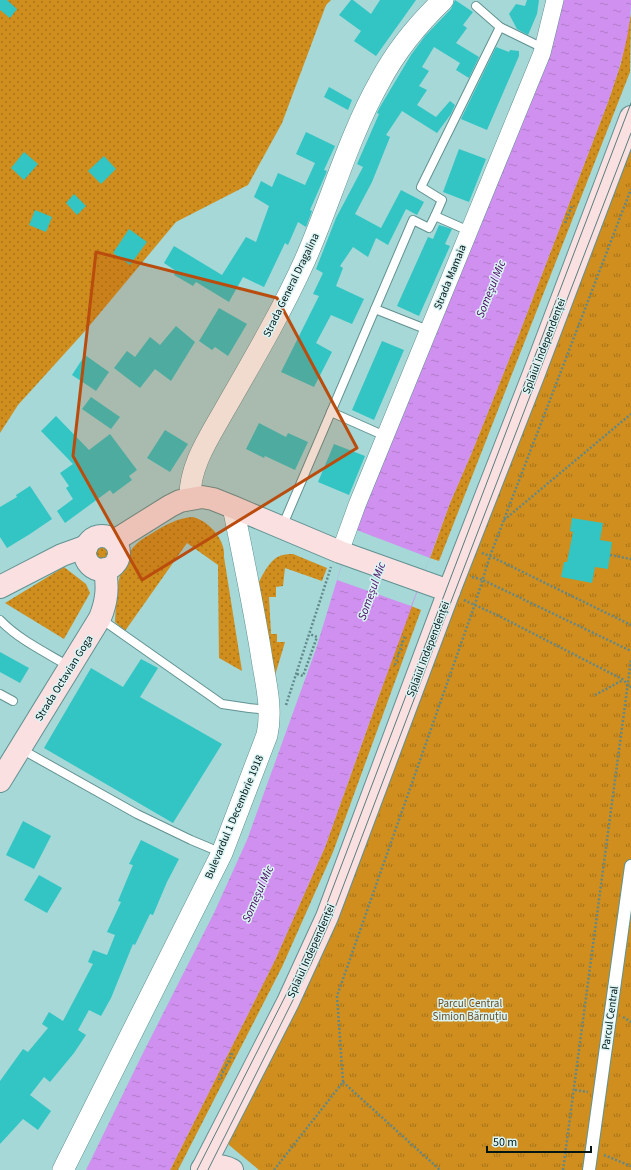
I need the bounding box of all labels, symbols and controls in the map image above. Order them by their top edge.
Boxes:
street label: Strada General Dragalina [259,231,323,339]
street label: Strada Mamaia [430,242,470,312]
water label: Someșul Mic [472,257,511,320]
street label: Splaiul Independenței [519,296,569,396]
water label: Someșul Mic [354,559,391,622]
street label: Splaiul Independenței [403,599,453,699]
street label: Strada Octavian Goga [31,632,97,724]
street label: Bulevardul 1 Decembrie 1918 [201,752,267,881]
water label: Someșul Mic [238,862,278,925]
street label: Splaiul Independenței [284,902,338,1000]
street label: Parcul Central [598,985,622,1051]
park label: Parcul Central Simion Bărnuțiu [433,996,507,1024]
scale bar [487,1128,591,1154]
text: 50 m [493,1134,517,1151]

